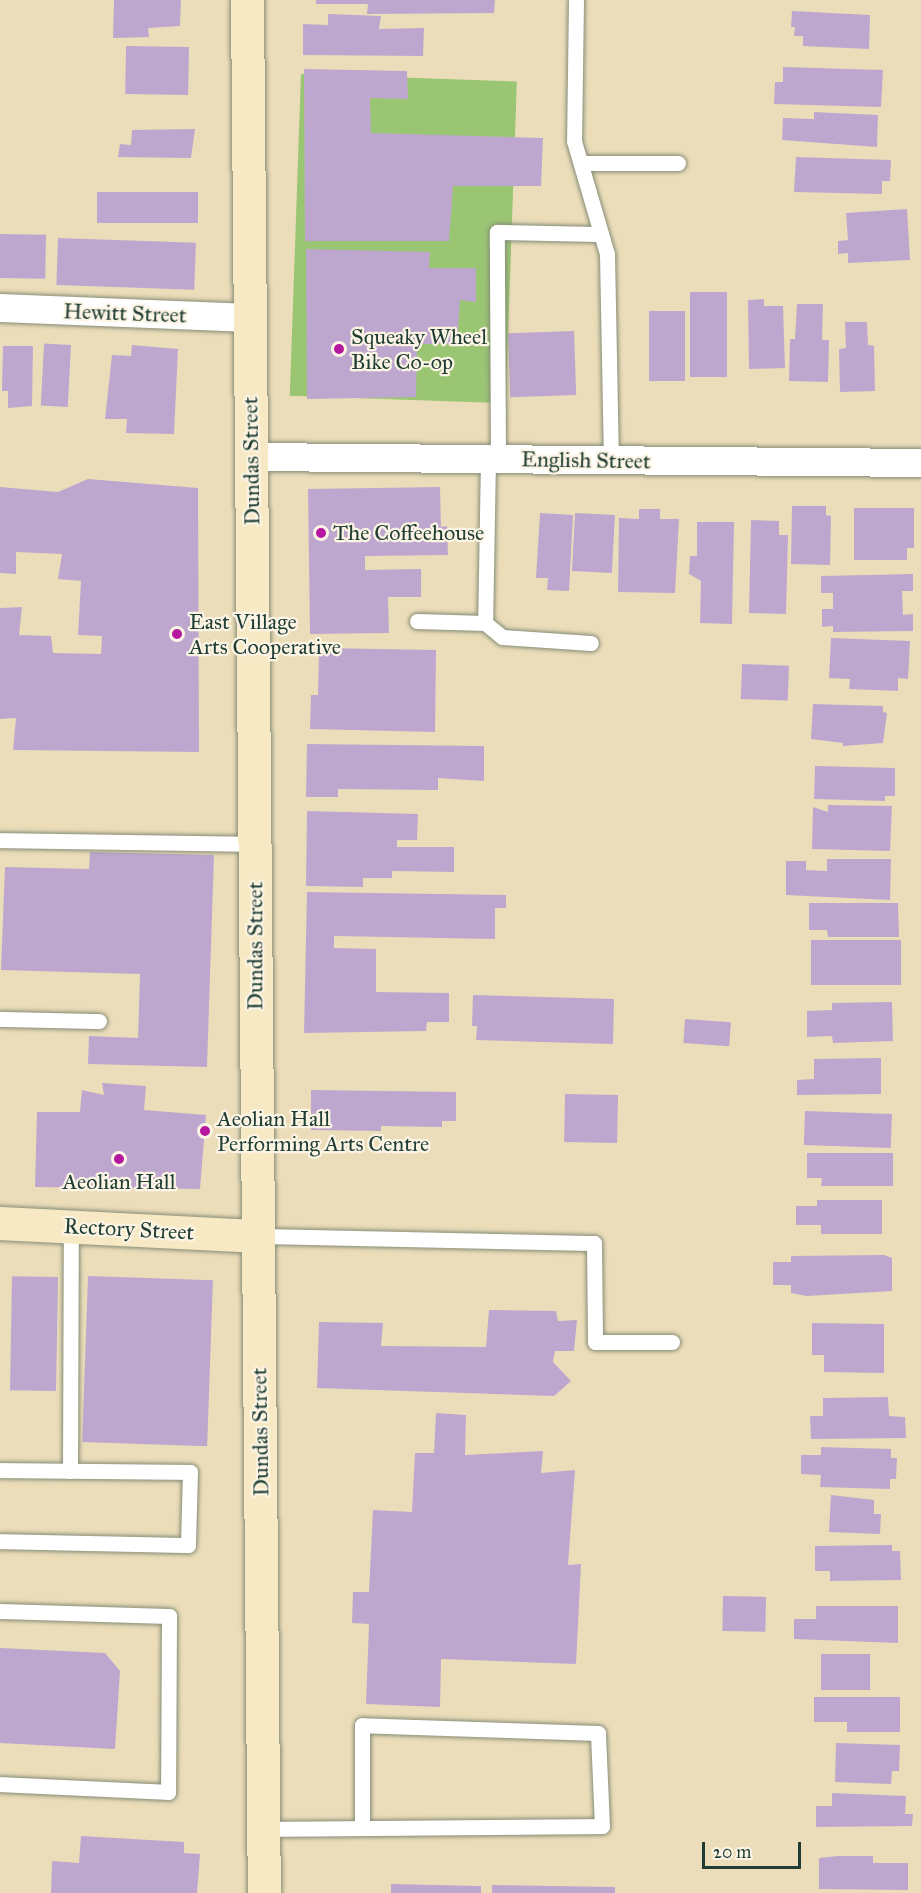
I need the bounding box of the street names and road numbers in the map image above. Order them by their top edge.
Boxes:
street label: Hewitt Street [63,298,187,328]
street label: Dundas Street [237,396,265,526]
street label: English Street [521,446,651,474]
street label: Dundas Street [242,882,268,1010]
street label: Rectory Street [63,1212,195,1246]
street label: Dundas Street [246,1367,274,1497]

